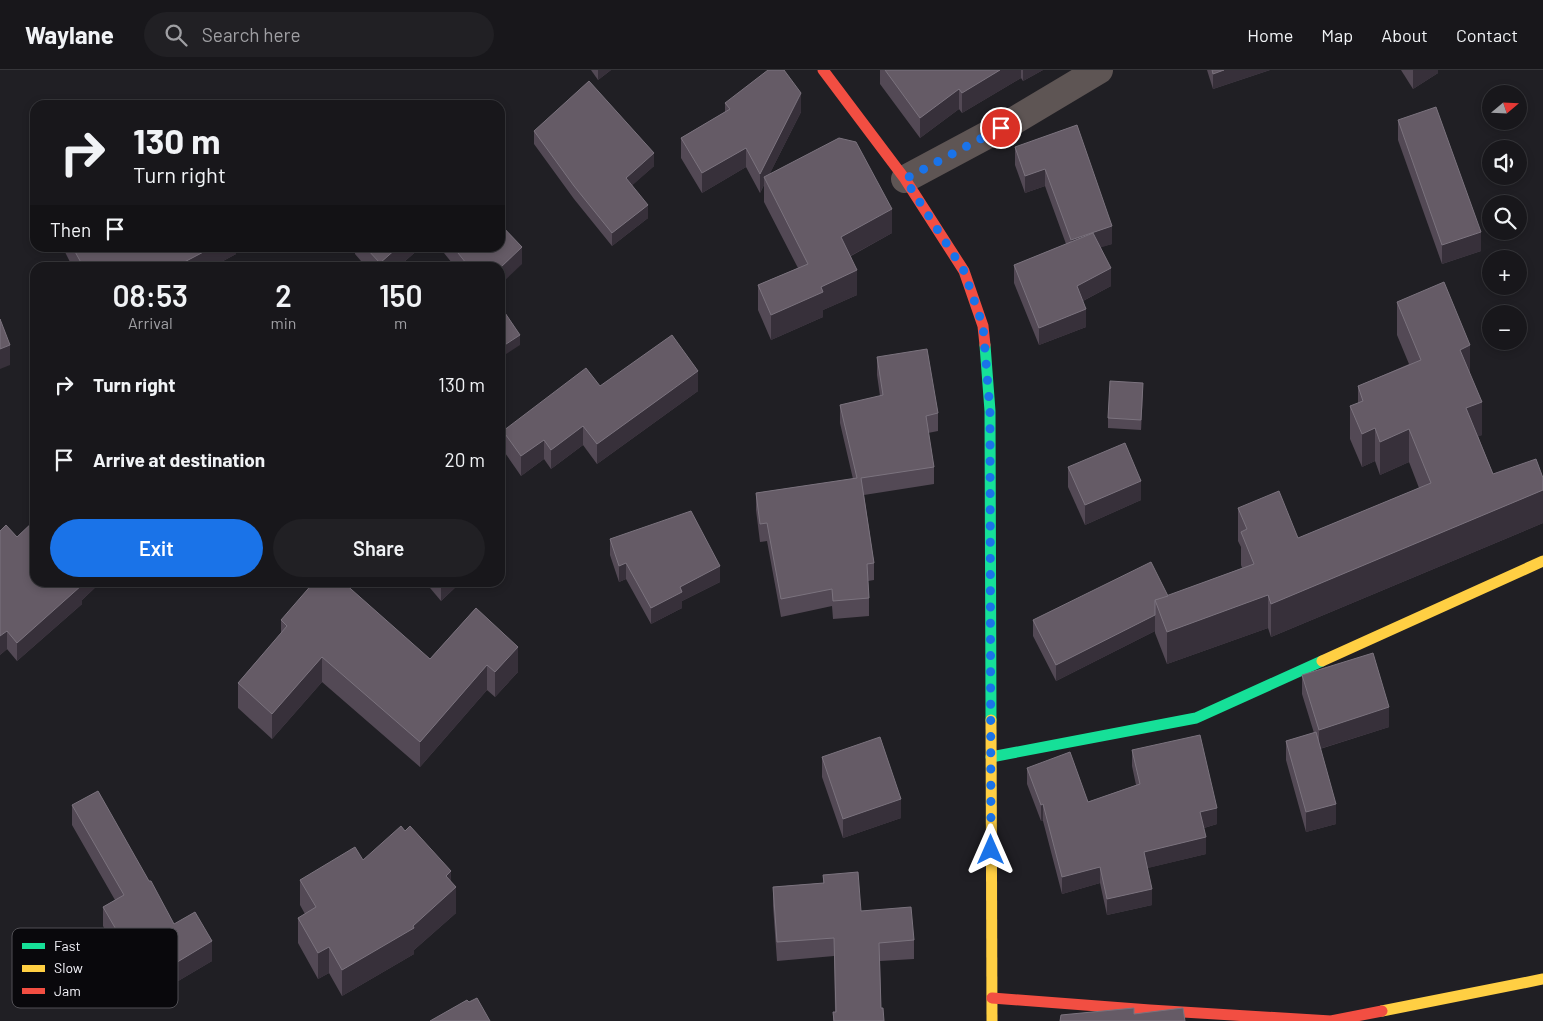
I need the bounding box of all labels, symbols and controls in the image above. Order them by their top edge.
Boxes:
search box [144,12,494,57]
text: Waylane [25,20,114,49]
icon: search [162,21,190,49]
text: Search here [202,23,301,46]
text: Home [1247,24,1293,46]
text: Map [1321,24,1353,46]
text: About [1381,24,1428,46]
text: Contact [1456,24,1518,46]
north arrow [1482,85,1528,130]
map controls [1482,85,1527,350]
pin [980,107,1022,149]
icon: arrive [987,114,1015,142]
text: 130 m [133,119,220,161]
icon: right [50,120,115,185]
button: sound [1482,140,1527,185]
text: Turn right [133,161,226,187]
button: search [1482,195,1527,240]
icon: arrive [101,215,129,243]
text: Then [50,218,91,241]
button: + [1482,250,1527,295]
text: 08:53 [113,277,188,313]
text: 2 [275,277,292,313]
text: 150 [379,277,422,313]
button: − [1482,305,1527,350]
text: Arrival [128,313,173,332]
text: min [271,313,296,332]
text: m [394,313,407,332]
icon: right [50,371,78,399]
text: Turn right [93,373,175,396]
text: 130 m [438,373,485,396]
icon: arrive [50,446,78,474]
text: Arrive at destination [93,448,265,471]
text: 20 m [445,448,485,471]
button: Exit [50,519,263,577]
button: Share [273,519,485,577]
position arrow [964,823,1016,875]
legend [12,928,178,1008]
text: Fast [54,937,80,954]
text: Slow [54,959,83,976]
text: Jam [54,982,81,999]

